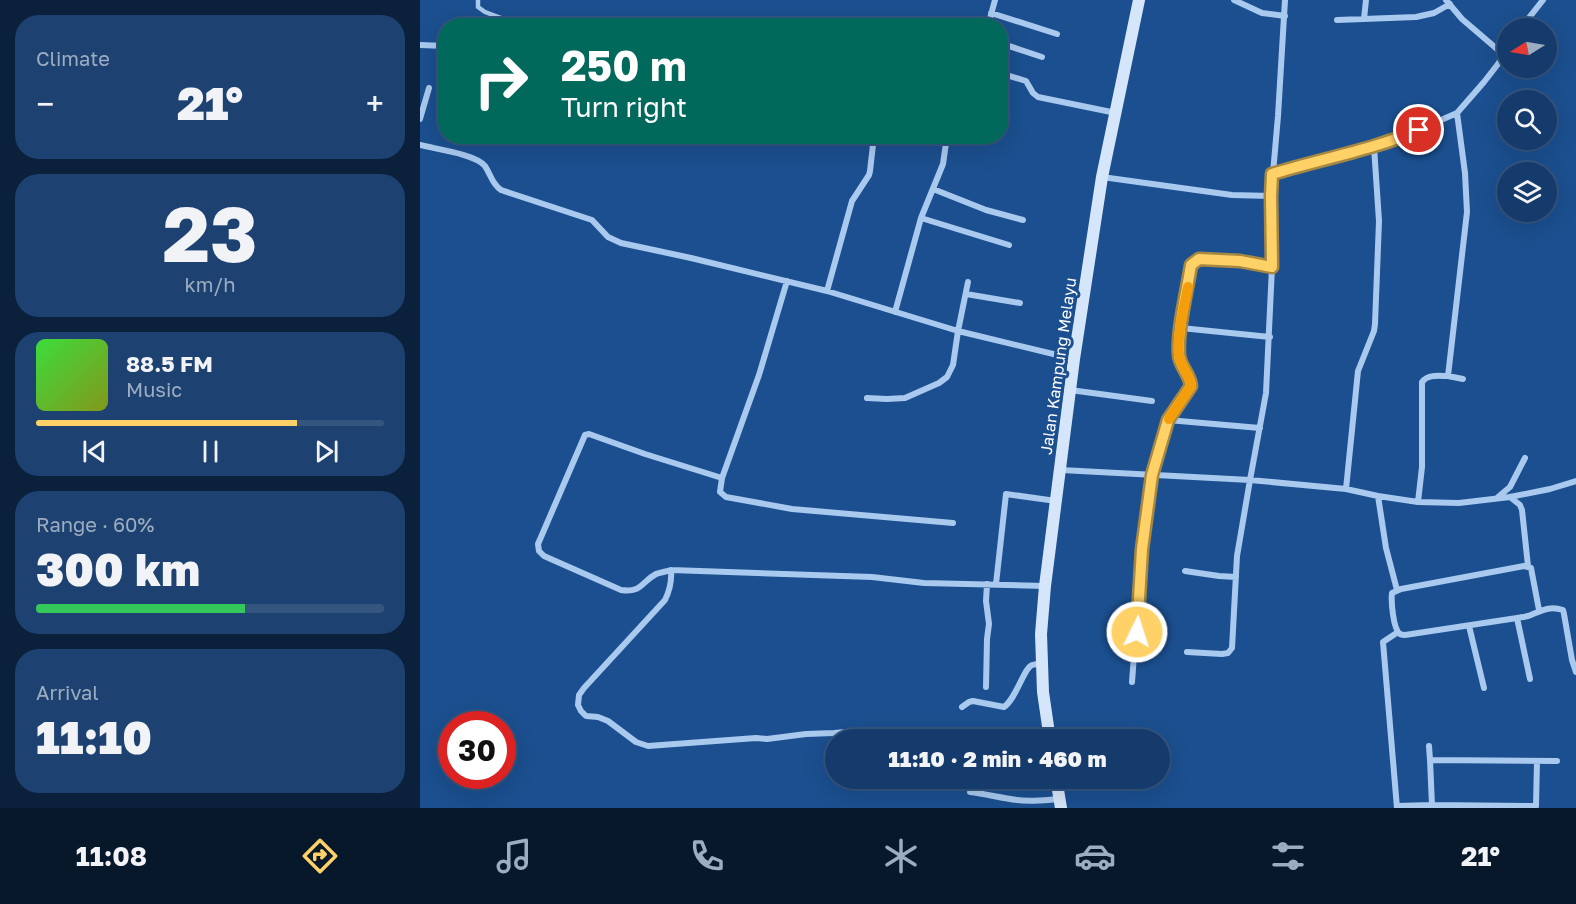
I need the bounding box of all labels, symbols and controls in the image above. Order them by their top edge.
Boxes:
north arrow [1497,18,1557,78]
map controls [1497,18,1557,222]
text: 250 m [561,40,687,90]
icon: right [462,42,540,120]
text: Climate [36,46,110,70]
text: 21° [177,76,243,130]
text: − [36,84,54,123]
text: + [366,84,384,123]
button: search [1497,90,1557,150]
text: Turn right [561,91,687,123]
pin [1393,104,1444,155]
icon: arrive [1402,113,1435,146]
button: layers [1497,162,1557,222]
text: 23 [162,186,258,279]
text: km/h [185,272,235,296]
street label: Jalan Kampung Melayu [1036,276,1080,456]
text: 88.5 FM [126,350,213,377]
text: Music [126,377,182,401]
icon: previous [78,435,111,468]
icon: pause [194,435,227,468]
icon: next [310,435,343,468]
text: Range · 60% [36,512,154,536]
text: 300 km [36,542,200,596]
position arrow [1105,600,1169,664]
text: Arrival [36,680,99,704]
text: 11:10 [36,710,152,764]
speed limit sign: 30 [438,711,516,789]
text: 11:10 · 2 min · 460 m [888,745,1107,772]
icon: directions [299,835,341,877]
icon: music [493,835,535,877]
icon: phone [686,835,728,877]
icon: climate [880,835,922,877]
icon: car [1074,835,1116,877]
icon: filters [1267,835,1309,877]
text: 11:08 [76,840,147,872]
text: 21° [1461,840,1500,872]

